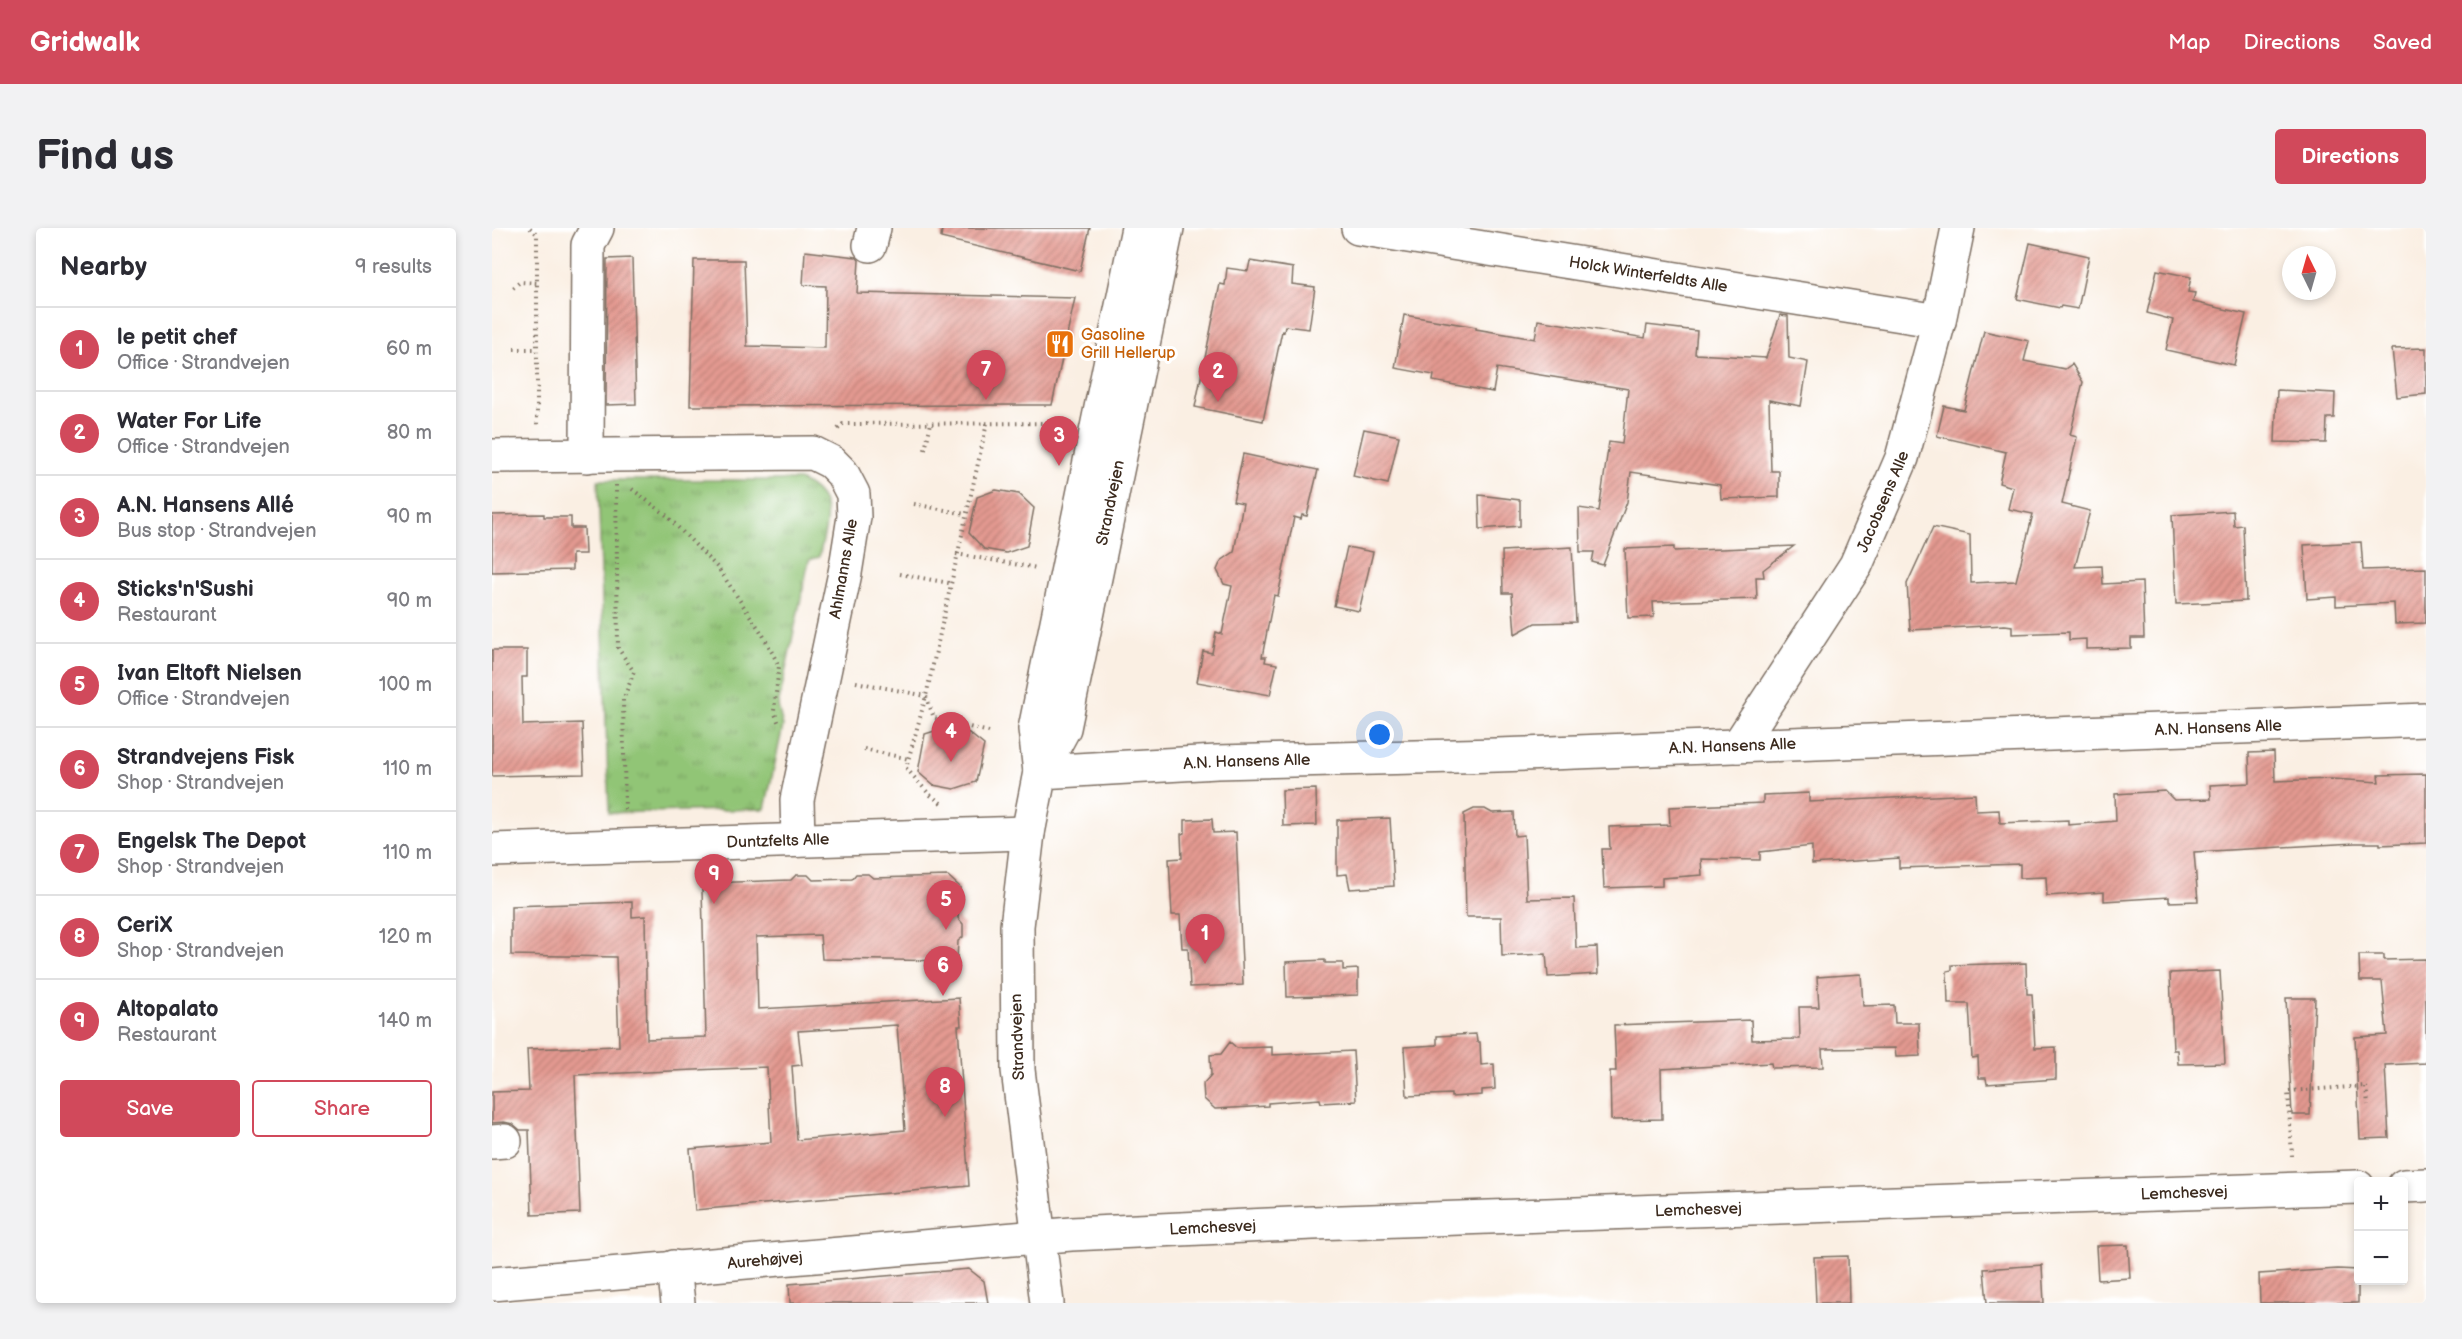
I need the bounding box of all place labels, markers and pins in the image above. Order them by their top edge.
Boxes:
place label: Gasoline Grill Hellerup [1081,326,1176,363]
restaurant icon: Gasoline Grill Hellerup [1044,328,1076,360]
pin: 7 [966,350,1006,400]
pin: 2 [1198,352,1238,402]
pin: 3 [1040,416,1078,466]
pin: 4 [932,712,970,762]
pin: 9 [694,854,734,904]
pin: 5 [926,880,966,930]
pin: 1 [1186,914,1224,964]
pin: 6 [924,946,962,996]
pin: 8 [926,1068,964,1117]

